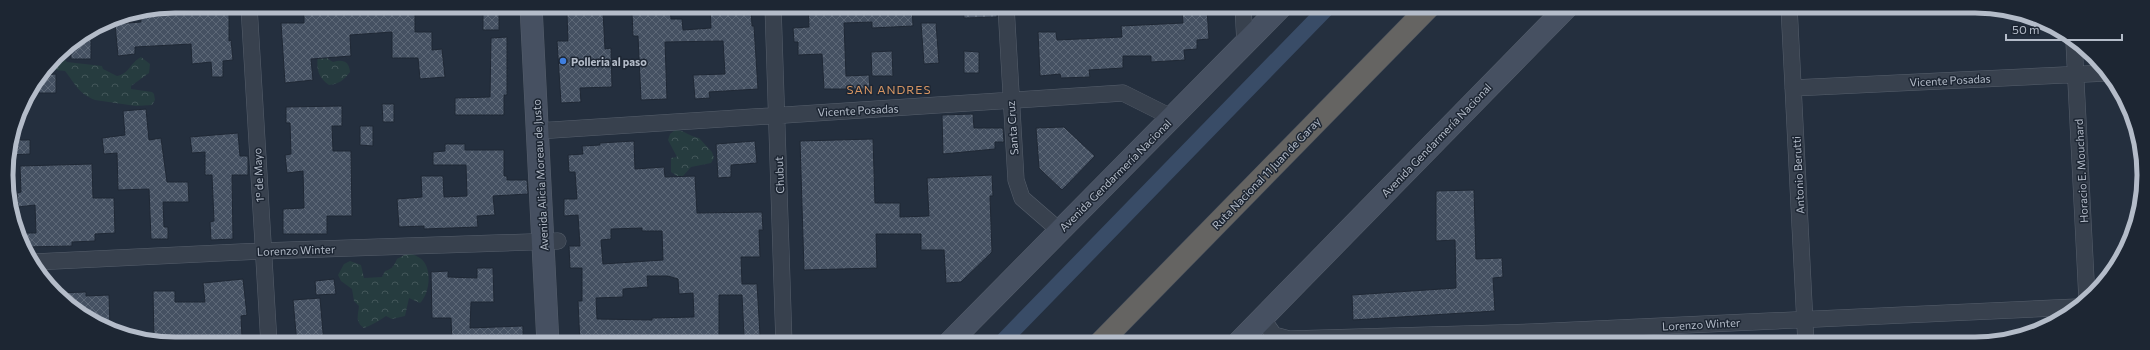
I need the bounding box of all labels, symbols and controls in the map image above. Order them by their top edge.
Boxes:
scale bar [2006,16,2122,42]
text: 50 m [2012,22,2040,36]
place label: Polleria al paso [571,55,647,68]
marker: Polleria al paso [558,56,568,66]
street label: Vicente Posadas [1909,71,1991,89]
street label: Avenida Gendarmería Nacional [1378,81,1494,199]
district label: SAN ANDRES [846,82,932,96]
street label: Avenida Alicia Moreau de Justo [530,98,551,251]
street label: Santa Cruz [1004,100,1020,156]
street label: Vicente Posadas [817,101,899,119]
street label: Ruta Nacional 11 Juan de Garay [1209,114,1324,232]
street label: Avenida Gendarmería Nacional [1056,116,1174,234]
street label: Horacio E. Mouchard [2072,119,2090,223]
street label: Antonio Berutti [1789,136,1807,214]
street label: 1° de Mayo [250,147,266,203]
street label: Chubut [772,156,786,194]
street label: Lorenzo Winter [257,242,336,258]
street label: Lorenzo Winter [1662,315,1741,333]

